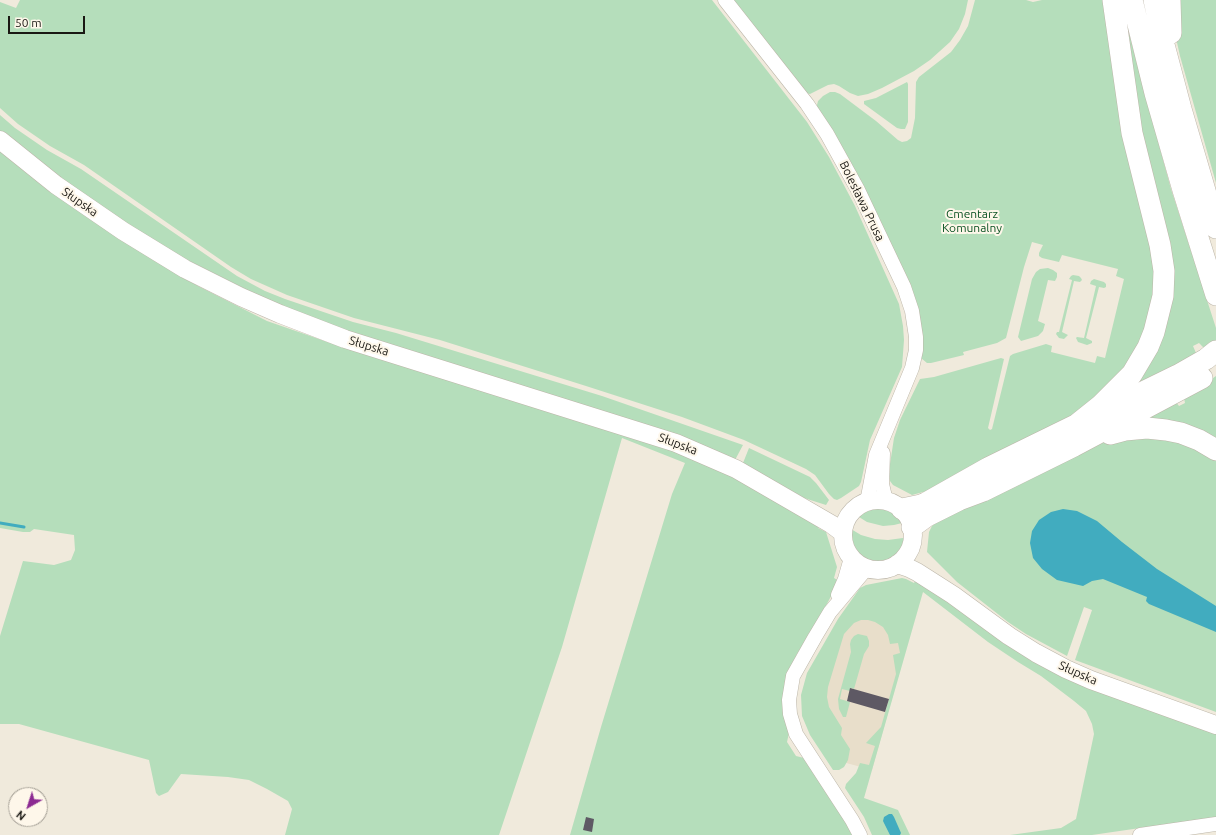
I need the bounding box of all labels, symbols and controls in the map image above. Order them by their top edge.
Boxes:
scale bar [10,8,87,34]
text: 50 m [15,16,42,29]
street label: Bolesława Prusa [836,159,888,243]
street label: Słupska [59,184,101,220]
park label: Cmentarz Komunalny [942,207,1002,235]
street label: Słupska [347,333,391,359]
street label: Słupska [656,430,700,458]
street label: Słupska [1056,658,1100,688]
north arrow [8,787,48,827]
text: N [14,808,28,823]

